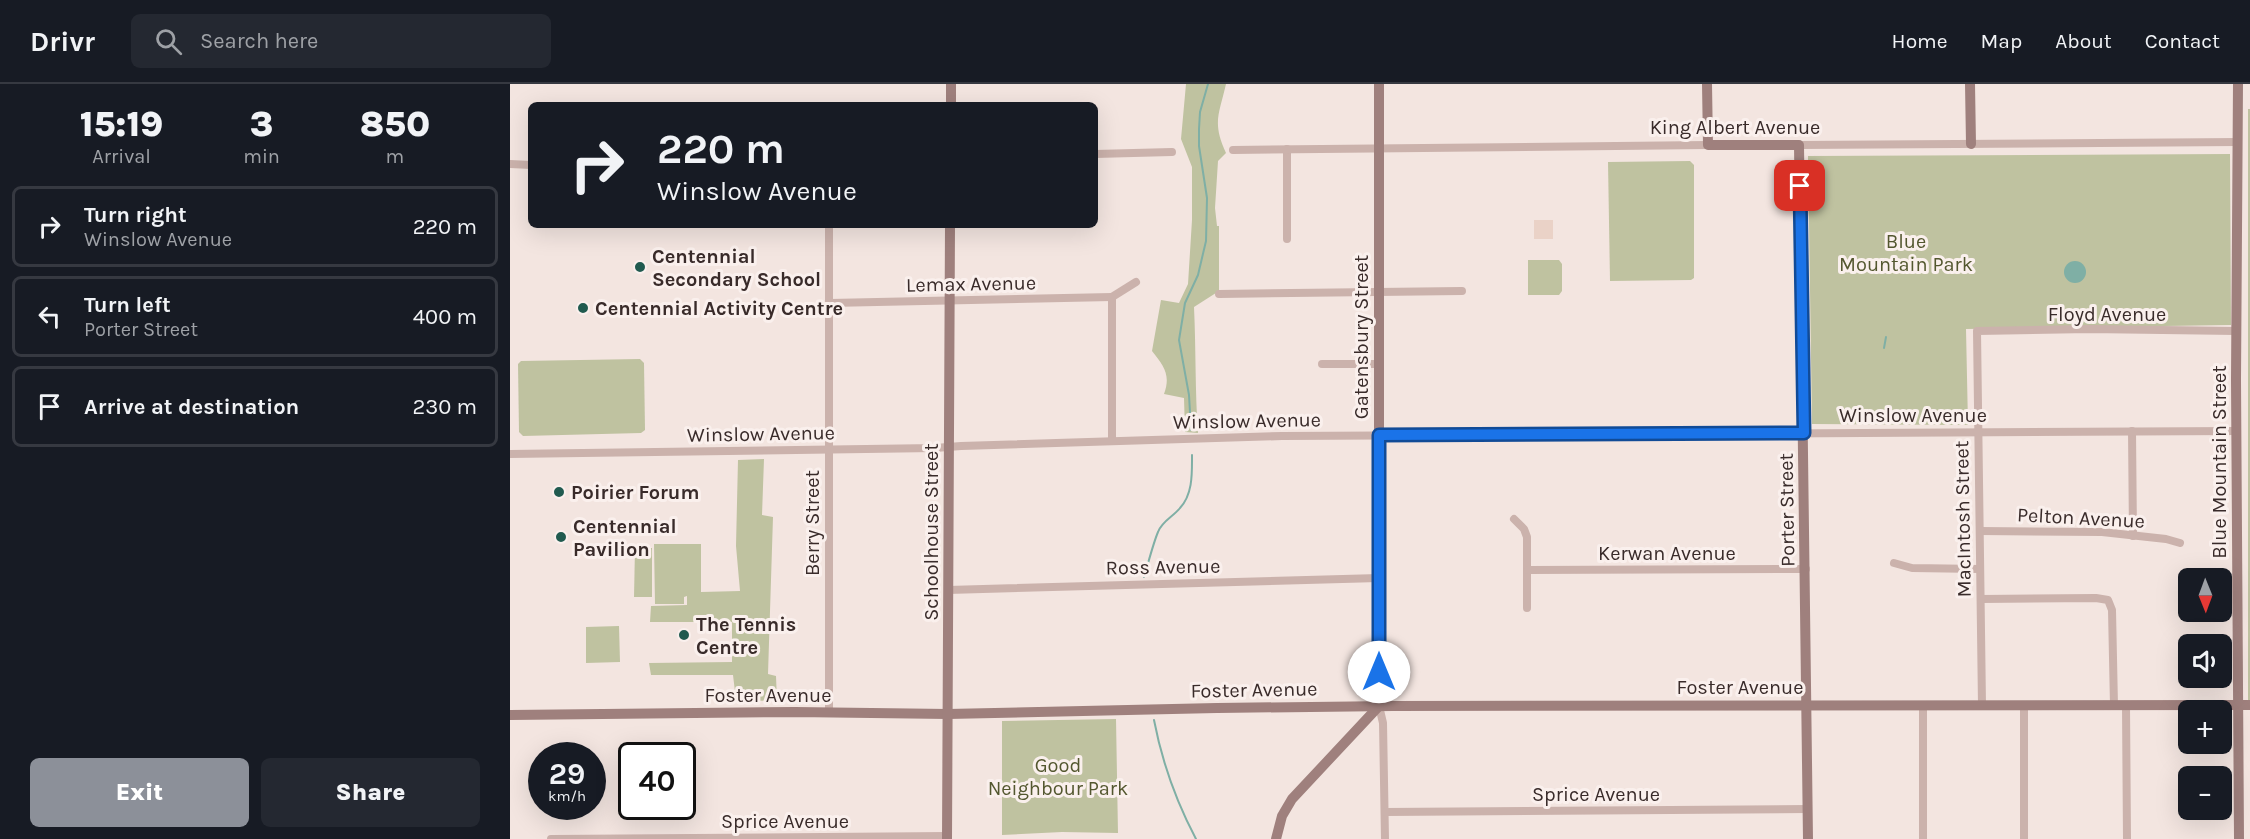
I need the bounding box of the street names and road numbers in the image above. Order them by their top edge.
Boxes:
street label: King Albert Avenue [1650,116,1820,139]
street label: Gatensbury Street [1350,254,1373,419]
street label: Lemax Avenue [906,271,1036,297]
street label: Floyd Avenue [2048,303,2166,326]
street label: Blue Mountain Street [2208,365,2231,559]
street label: Winslow Avenue [1839,404,1987,427]
street label: Winslow Avenue [1173,408,1321,434]
street label: Winslow Avenue [687,421,835,447]
street label: MacIntosh Street [1950,440,1976,598]
street label: Schoolhouse Street [920,443,943,621]
street label: Porter Street [1774,452,1799,567]
street label: Berry Street [801,469,824,576]
street label: Pelton Avenue [2016,503,2146,533]
street label: Kerwan Avenue [1598,542,1736,565]
street label: Ross Avenue [1105,555,1221,579]
street label: Foster Avenue [1677,676,1803,699]
street label: Foster Avenue [1190,677,1318,703]
street label: Foster Avenue [705,684,831,707]
street label: Sprice Avenue [1532,783,1660,806]
street label: Sprice Avenue [721,810,849,833]

